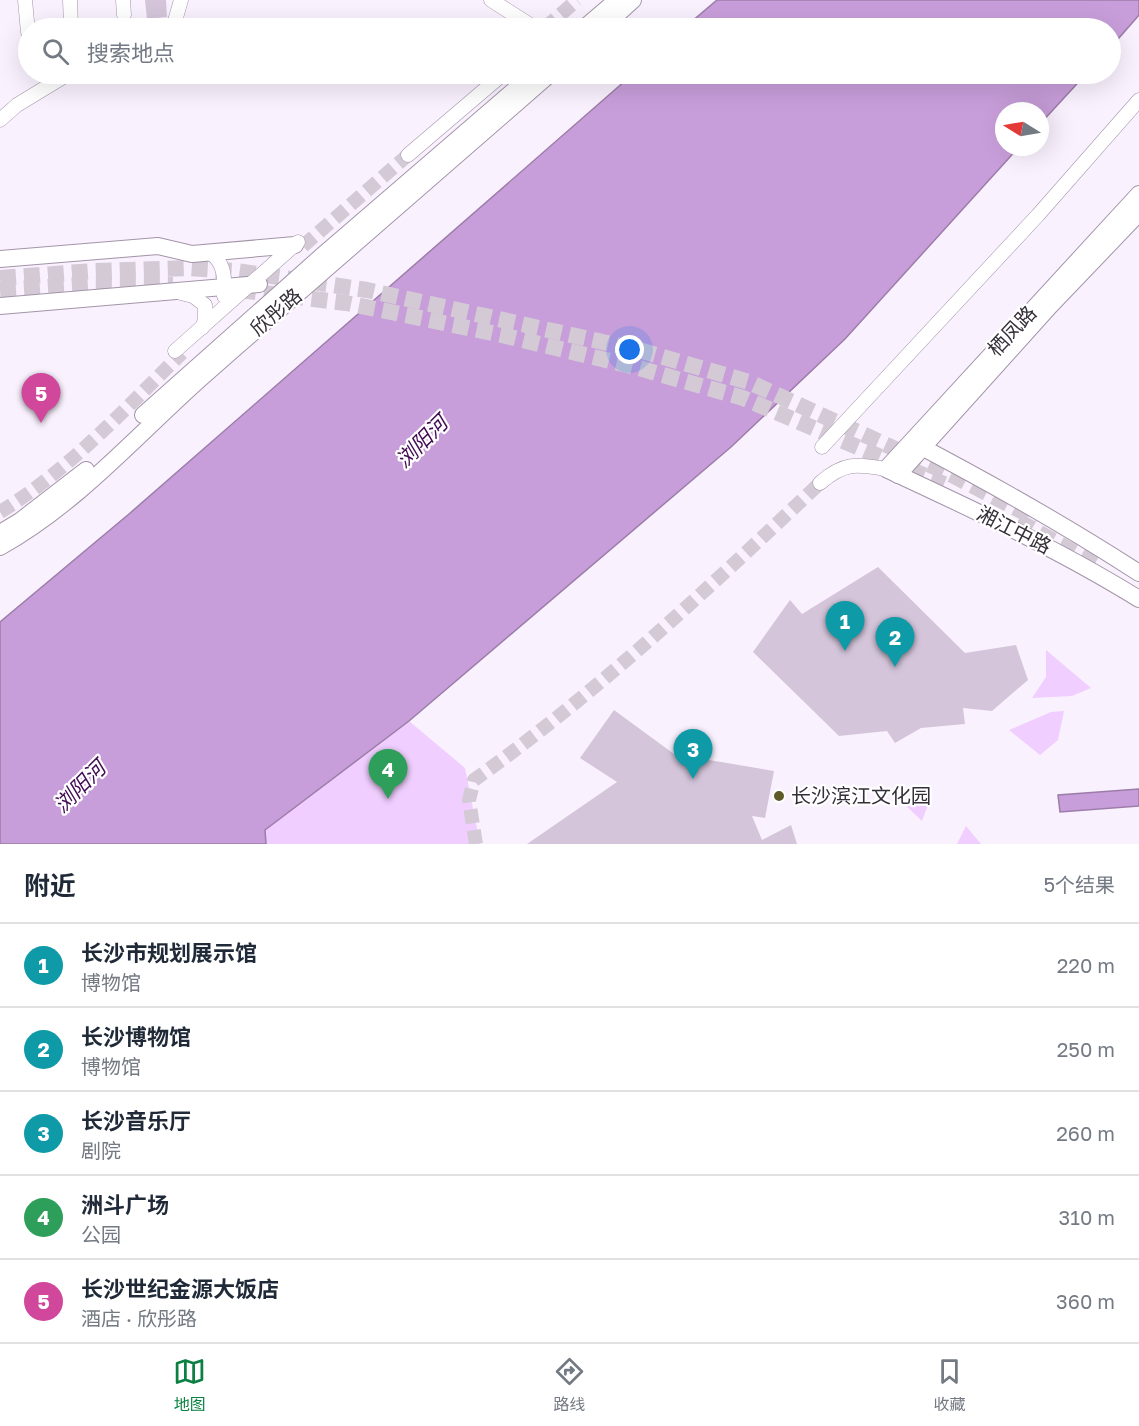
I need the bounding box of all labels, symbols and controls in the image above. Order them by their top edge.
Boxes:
search box [18,18,1121,84]
icon: search [39,35,72,68]
text: 搜索地点 [87,39,175,66]
north arrow [995,102,1049,156]
street label: 欣彤路 [245,283,306,340]
street label: 栖凤路 [982,300,1041,360]
your location [615,335,644,364]
pin: 5 [22,374,60,423]
water label: 浏阳河 [390,407,456,473]
street label: 湘江中路 [973,500,1056,558]
pin: 1 [826,602,864,651]
pin: 2 [876,618,914,667]
pin: 3 [674,730,712,779]
pin: 4 [368,750,408,799]
water label: 浏阳河 [48,752,114,818]
place label: 长沙滨江文化园 [791,783,931,807]
marker: 长沙滨江文化园 [772,789,786,803]
text: 附近 [24,870,76,901]
text: 5个结果 [1043,872,1115,896]
text: 长沙市规划展示馆 [81,939,257,966]
text: 1 [38,953,49,977]
text: 220 m [1057,953,1115,977]
text: 博物馆 [81,970,141,994]
text: 长沙博物馆 [81,1023,191,1050]
text: 2 [37,1037,50,1061]
text: 250 m [1057,1037,1115,1061]
text: 博物馆 [81,1054,141,1078]
text: 长沙音乐厅 [81,1107,191,1134]
text: 3 [37,1121,50,1145]
text: 260 m [1056,1121,1115,1145]
text: 剧院 [81,1138,121,1162]
text: 洲斗广场 [81,1191,169,1218]
text: 4 [37,1205,50,1229]
text: 310 m [1059,1205,1115,1229]
text: 公园 [81,1222,121,1246]
text: 长沙世纪金源大饭店 [81,1275,279,1302]
text: 5 [37,1289,50,1313]
text: 360 m [1056,1289,1115,1313]
text: 酒店 · 欣彤路 [81,1306,197,1330]
tab: 地图 [173,1355,206,1415]
tab: 路线 [553,1355,586,1415]
tab: 收藏 [933,1355,966,1415]

